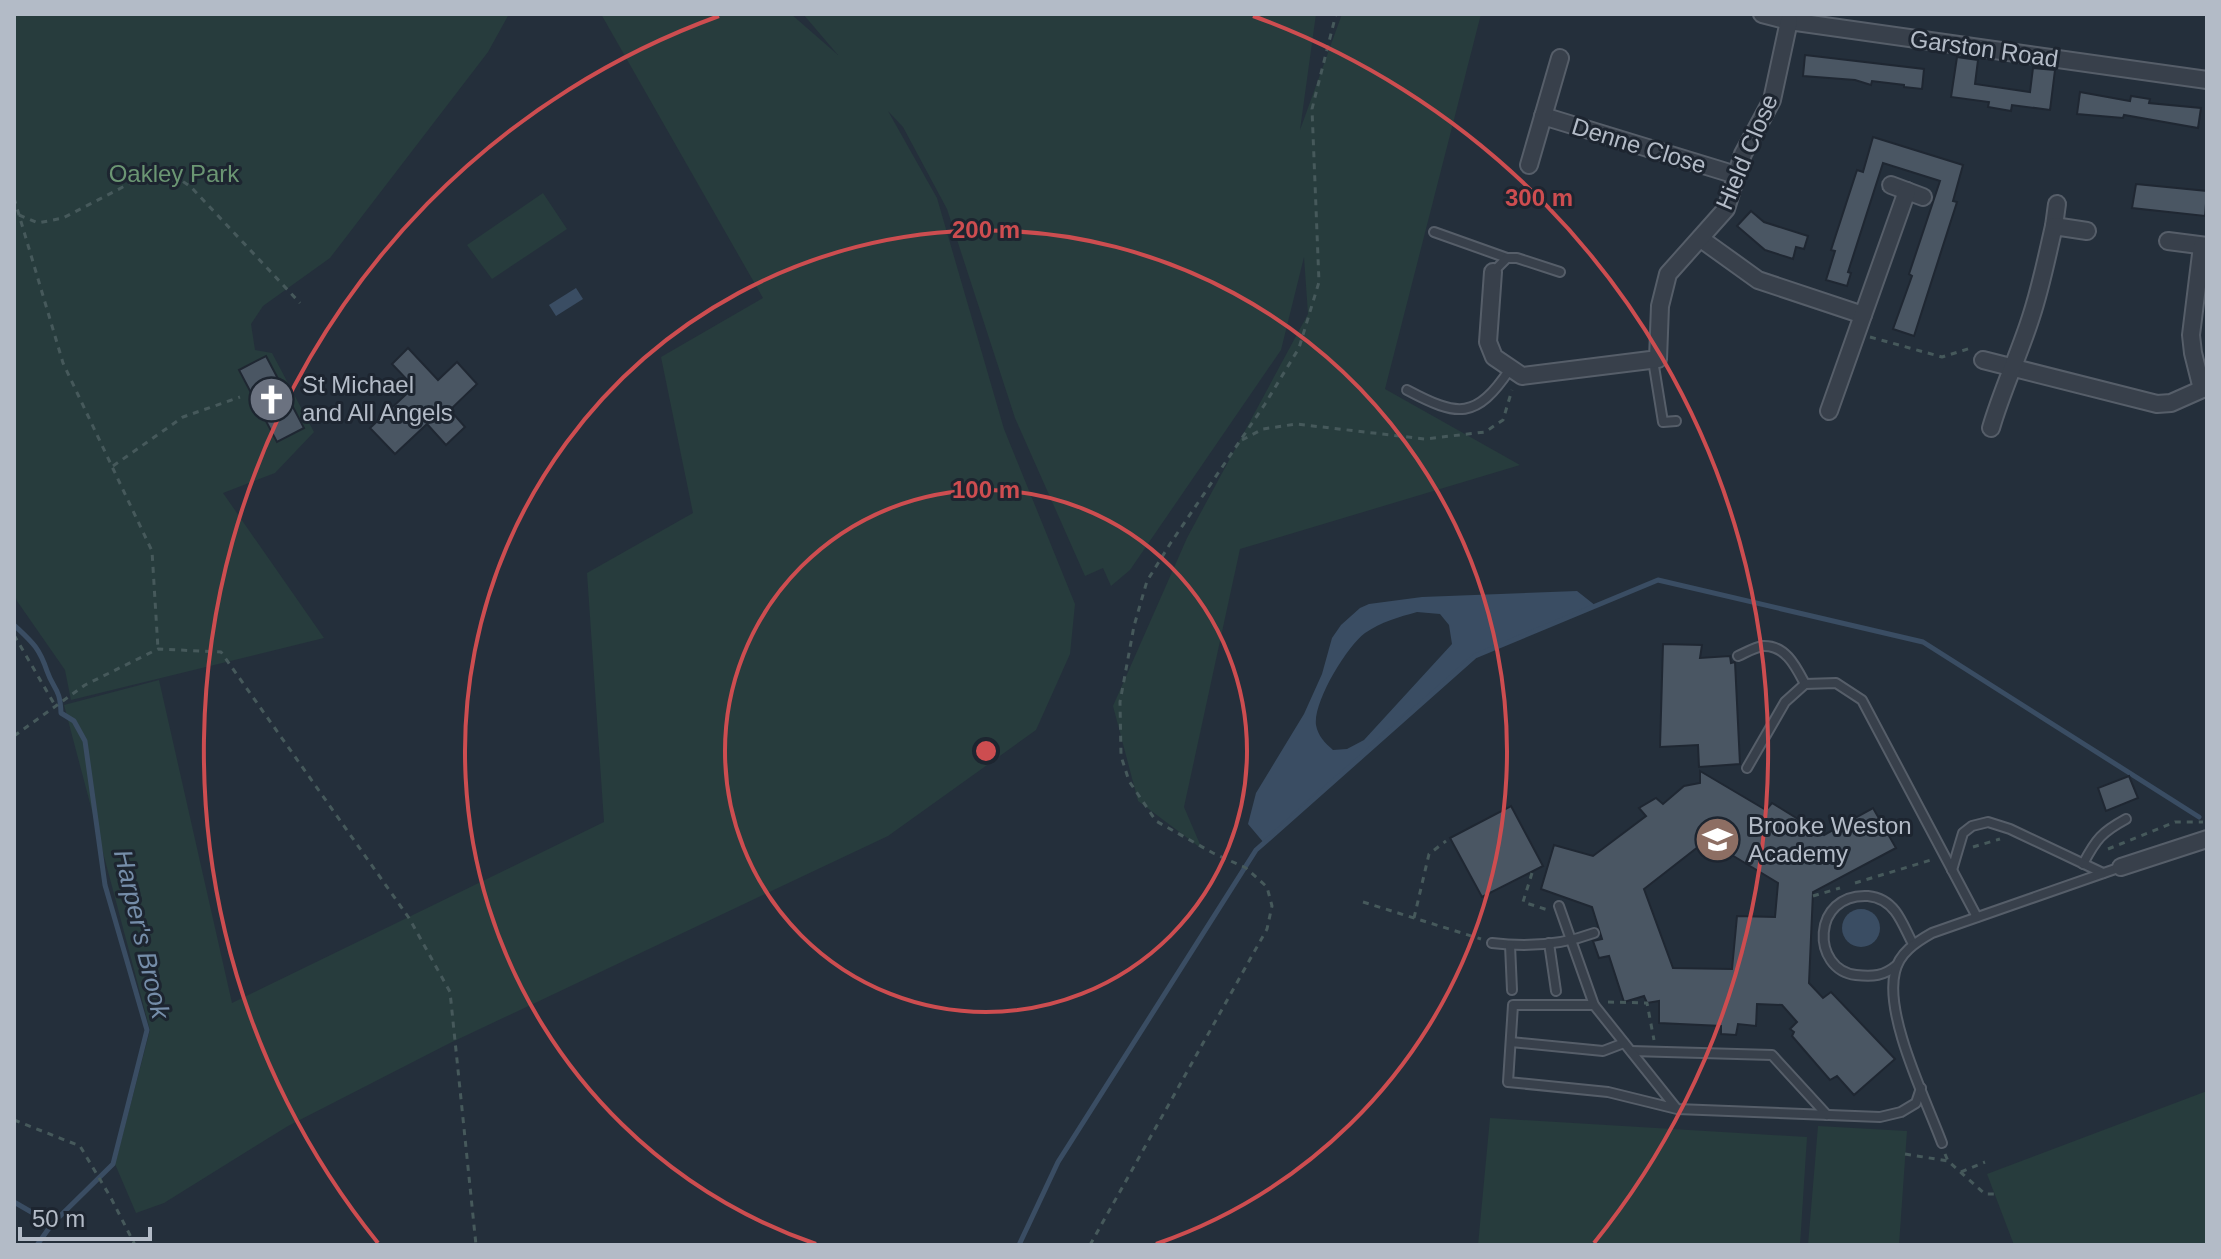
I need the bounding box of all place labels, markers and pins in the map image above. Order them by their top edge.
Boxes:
place label: St Michael and All Angels [302,371,453,426]
church icon: St Michael and All Angels [247,375,295,423]
centre of rings [972,737,1000,765]
place label: Brooke Weston Academy [1748,812,1912,867]
school or university icon: Brooke Weston Academy [1693,816,1741,864]

